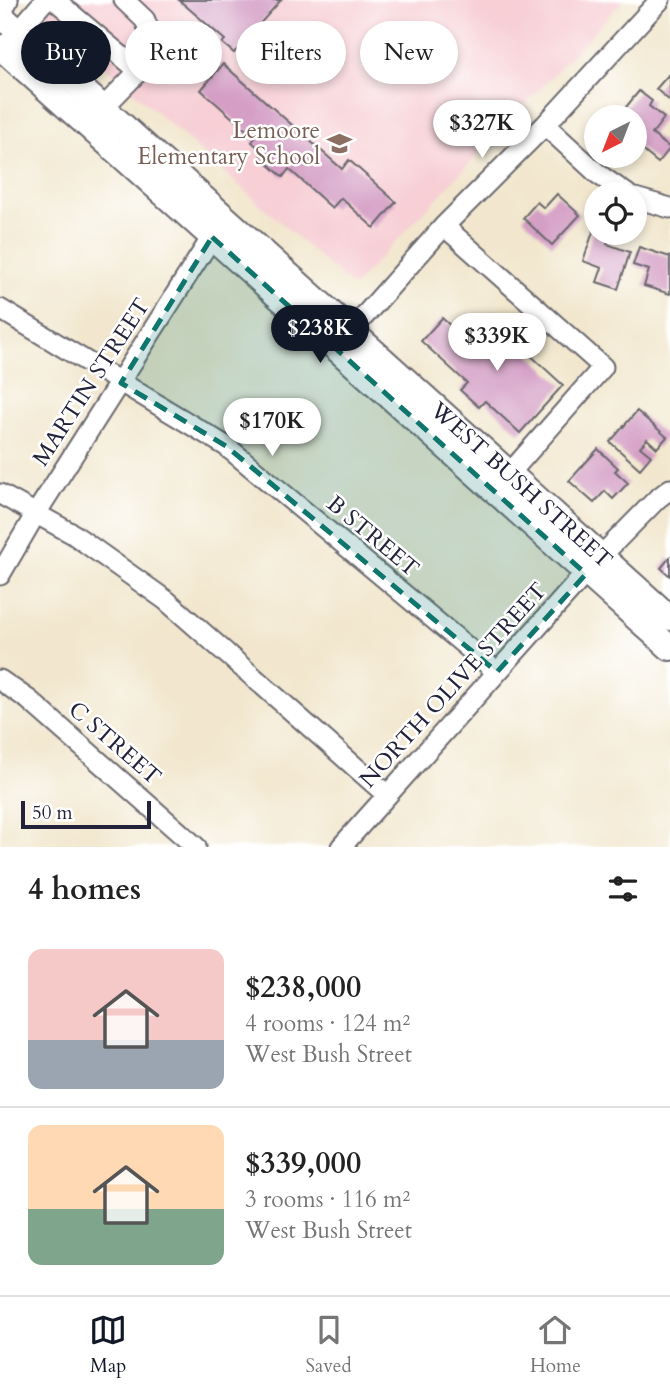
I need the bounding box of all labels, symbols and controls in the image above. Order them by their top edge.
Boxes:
chip: Buy [21,21,111,84]
chip: Rent [125,21,222,84]
chip: Filters [236,21,346,84]
chip: New [360,21,458,84]
pin: $327K [433,100,531,160]
north arrow [584,105,648,168]
map controls [584,105,647,245]
text: $327K [449,107,515,138]
place label: Lemoore Elementary School [137,115,320,172]
school or university icon: Lemoore Elementary School [326,129,354,157]
button: locate [584,182,647,245]
street label: MARTIN STREET [25,292,157,472]
pin: $238K [271,306,369,365]
text: $238K [287,312,353,343]
pin: $339K [448,314,546,373]
text: $339K [464,320,530,351]
street label: WEST BUSH STREET [423,394,620,575]
pin: $170K [223,398,321,458]
text: $170K [239,405,305,436]
street label: B STREET [320,488,426,584]
street label: NORTH OLIVE STREET [352,576,554,794]
street label: C STREET [62,694,168,792]
scale bar [21,798,150,830]
text: 50 m [32,800,73,826]
text: 4 homes [28,869,141,910]
icon: filters [604,870,642,908]
text: $238,000 [245,967,361,1008]
icon: home [84,977,168,1061]
text: 4 rooms · 124 m² [245,1008,410,1039]
text: West Bush Street [245,1039,412,1070]
text: $339,000 [245,1143,361,1184]
icon: home [84,1153,168,1237]
text: 3 rooms · 116 m² [245,1184,410,1215]
text: West Bush Street [245,1215,412,1246]
tab: Map [89,1311,127,1379]
tab: Saved [306,1311,352,1379]
tab: Home [530,1311,581,1379]

